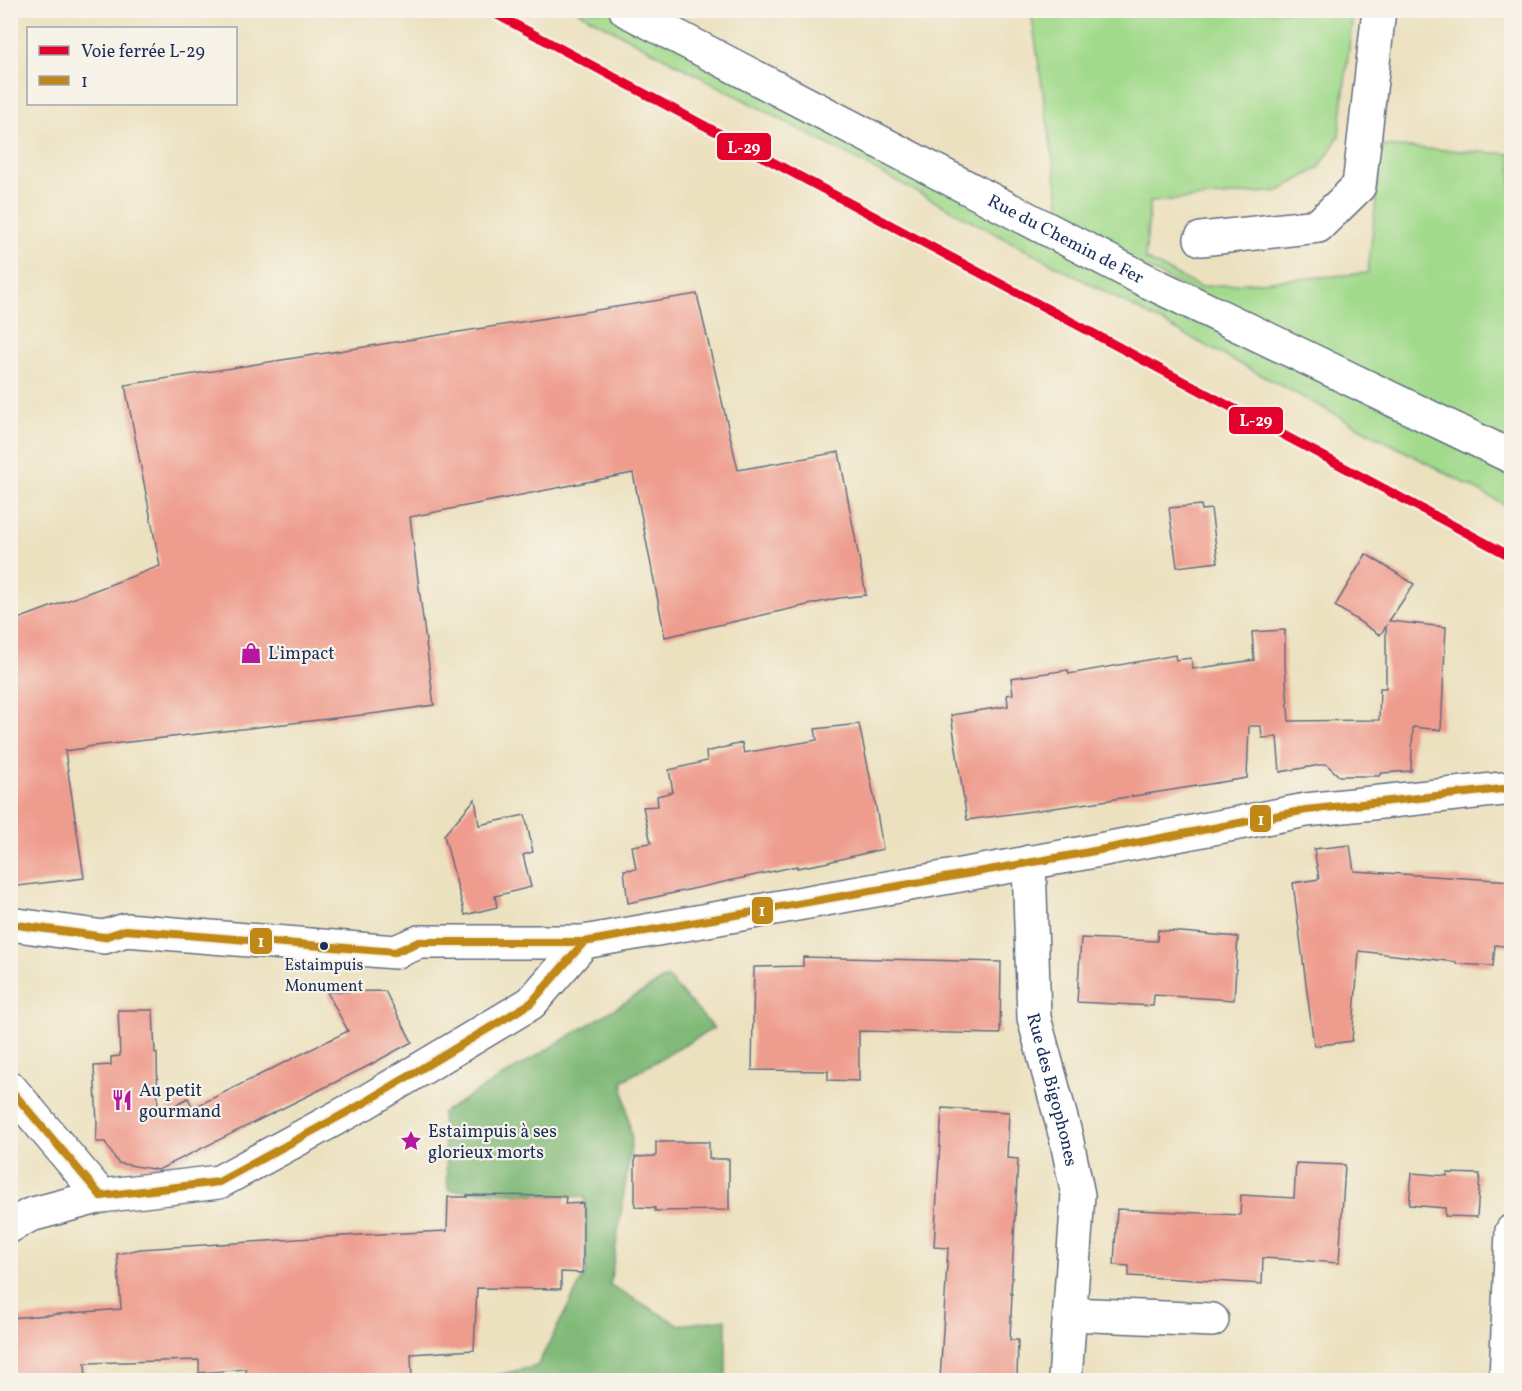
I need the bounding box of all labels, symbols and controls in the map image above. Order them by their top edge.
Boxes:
legend [27,27,237,105]
text: Voie ferrée L-29 [81,40,205,65]
text: 1 [81,70,88,95]
line badge: L-29 [716,132,772,161]
text: L-29 [728,138,761,160]
street label: Rue du Chemin de Fer [983,189,1148,291]
line badge: L-29 [1228,406,1284,435]
text: L-29 [1240,411,1273,433]
shop icon: L'impact [239,641,263,665]
place label: L'impact [268,642,335,667]
line badge: 1 [1249,804,1272,833]
text: 1 [1258,810,1264,832]
line badge: 1 [751,896,774,925]
text: 1 [759,901,765,923]
line badge: 1 [249,927,273,955]
text: 1 [258,932,264,954]
marker: Estaimpuis Monument [318,940,330,952]
place label: Estaimpuis Monument [285,955,364,998]
street label: Rue des Bigophones [1019,1010,1083,1169]
place label: Au petit gourmand [139,1079,221,1125]
restaurant icon: Au petit gourmand [110,1088,134,1112]
place label: Estaimpuis à ses glorieux morts [428,1120,557,1166]
place icon: Estaimpuis à ses glorieux morts [399,1129,423,1153]

